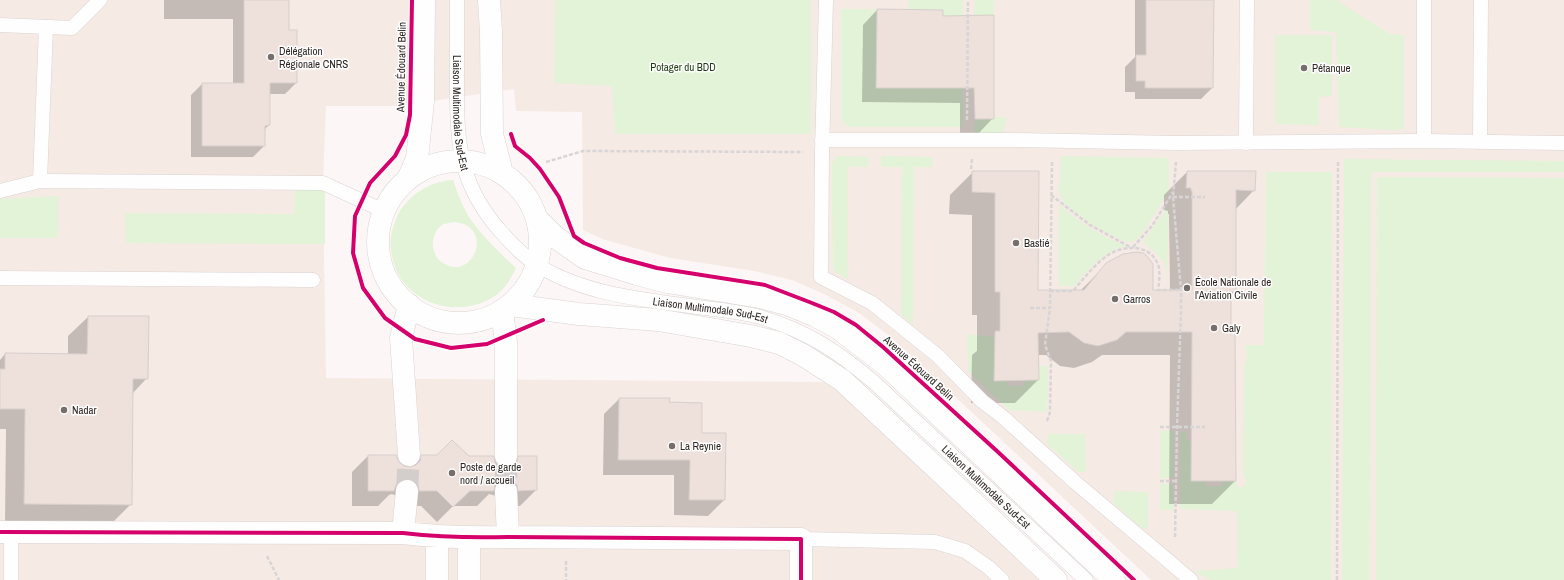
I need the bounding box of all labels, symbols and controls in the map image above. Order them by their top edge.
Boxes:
street label: Avenue Édouard Belin [393,22,409,113]
place label: Délégation Régionale CNRS [279,44,348,71]
marker: Délégation Régionale CNRS [266,52,276,62]
street label: Liaison Multimodale Sud-Est [450,55,472,173]
park label: Potager du BDD [650,60,716,74]
place label: Pétanque [1312,61,1351,75]
marker: Pétanque [1299,63,1309,73]
place label: Bastié [1024,236,1050,250]
marker: Bastié [1011,238,1021,248]
place label: École Nationale de l'Aviation Civile [1195,275,1271,302]
marker: École Nationale de l'Aviation Civile [1182,283,1192,293]
place label: Garros [1123,292,1151,306]
street label: Liaison Multimodale Sud-Est [652,294,770,326]
marker: Garros [1110,294,1120,304]
place label: Galy [1222,321,1241,335]
marker: Galy [1209,323,1219,333]
street label: Avenue Édouard Belin [880,332,957,403]
place label: Nadar [72,403,97,417]
marker: Nadar [59,405,69,415]
place label: La Reynie [680,439,721,453]
marker: La Reynie [667,441,677,451]
street label: Liaison Multimodale Sud-Est [939,442,1034,532]
place label: Poste de garde nord / accueil [460,460,521,487]
marker: Poste de garde nord / accueil [447,468,457,478]

